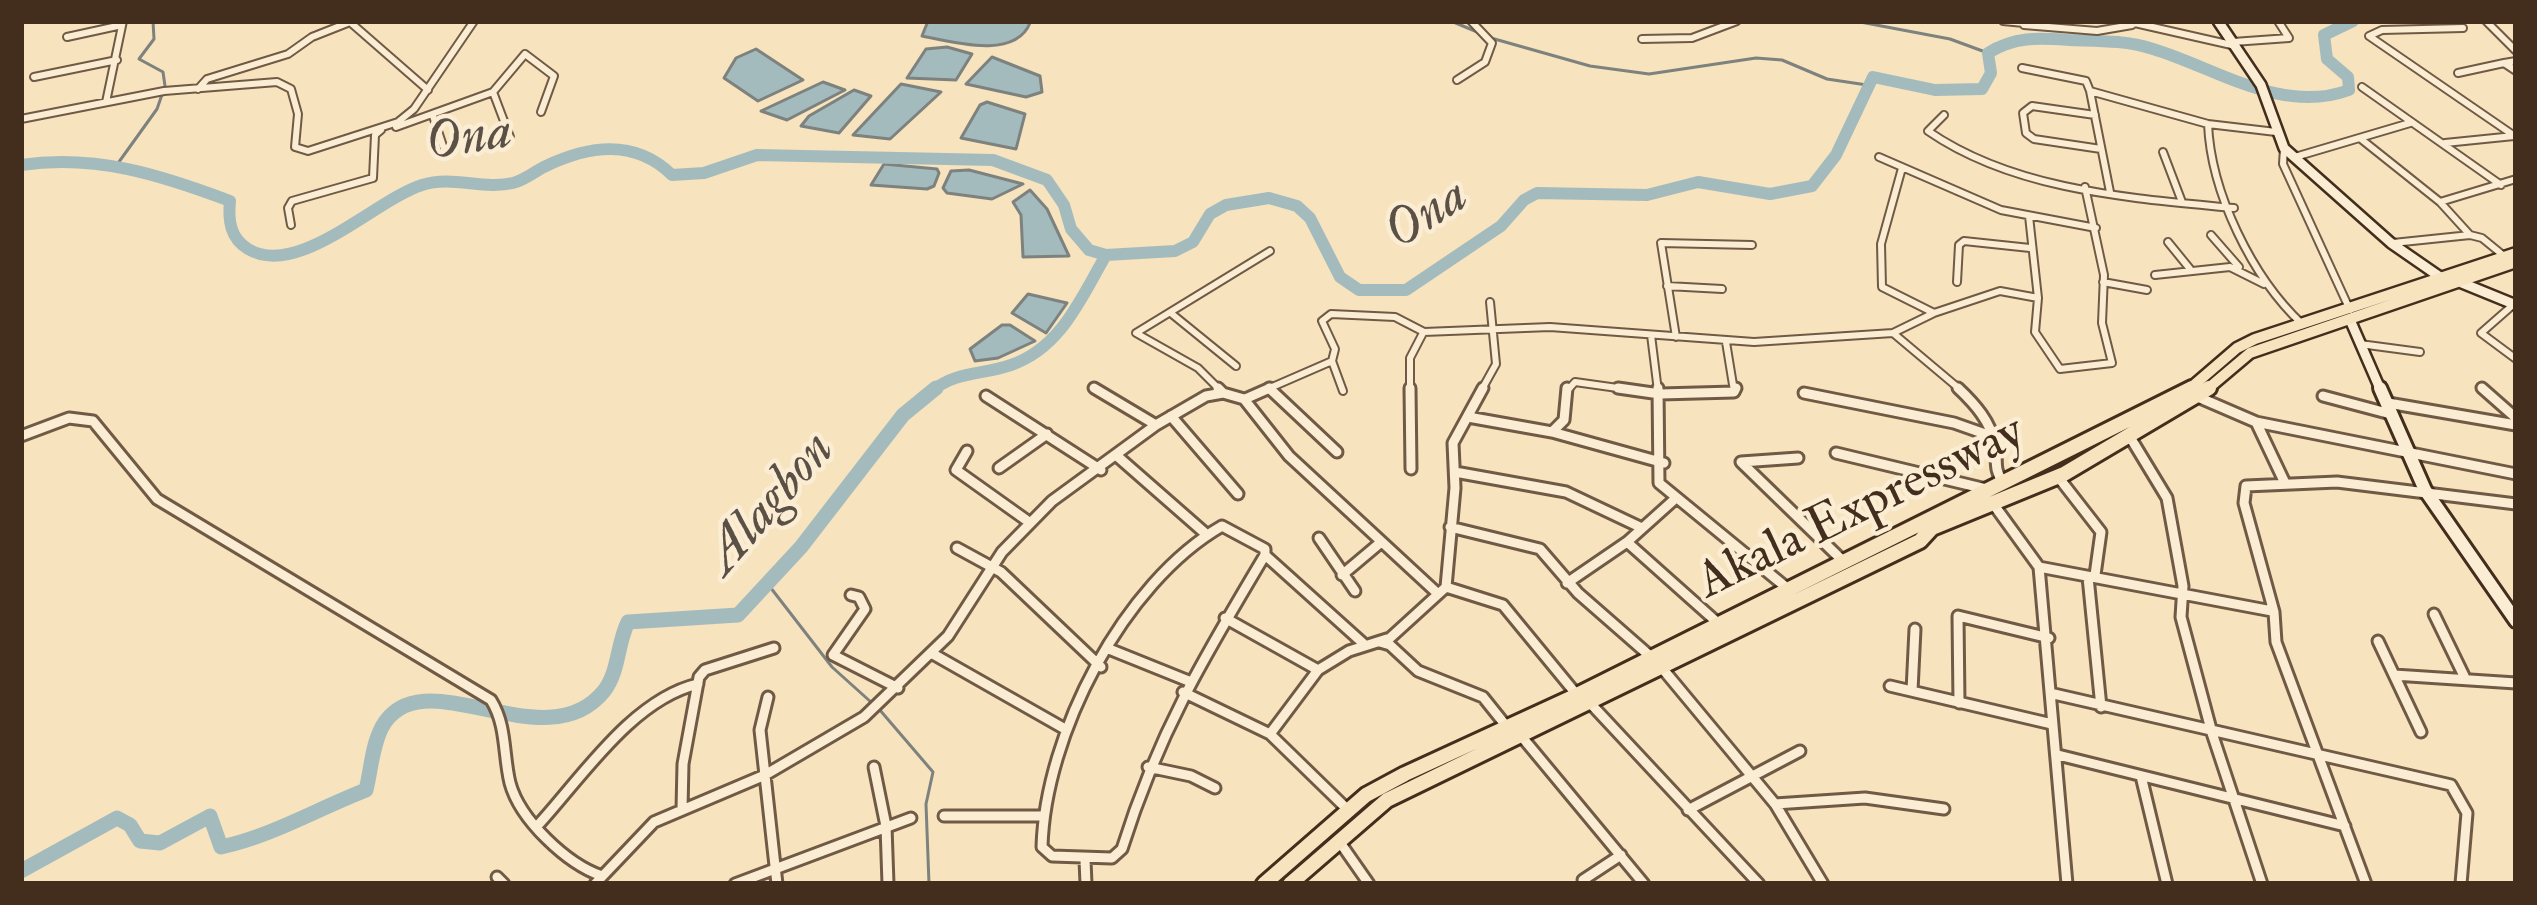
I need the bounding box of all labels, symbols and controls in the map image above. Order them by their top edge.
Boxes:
water label: Ona [421,102,517,180]
water label: Ona [1374,166,1482,268]
street label: Akala Expressway [1688,404,2036,616]
water label: Alagbon [693,421,851,589]

